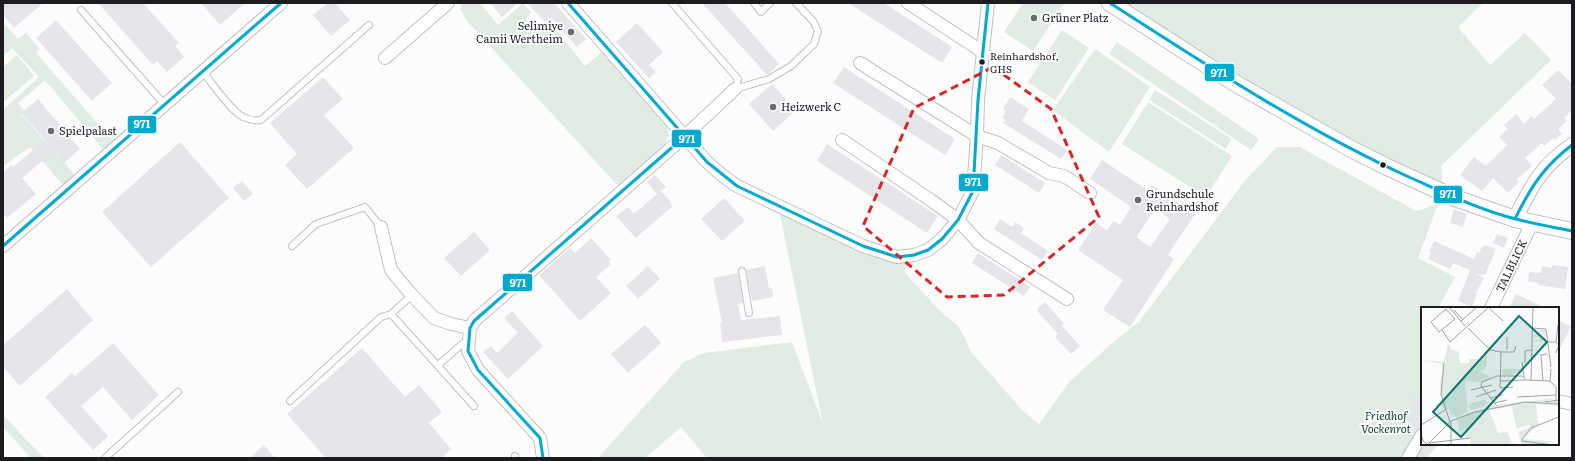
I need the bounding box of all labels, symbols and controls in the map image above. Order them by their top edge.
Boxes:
place label: Grüner Platz [1042,9,1109,25]
marker: Grüner Platz [1029,13,1039,23]
place label: Selimiye Camii Wertheim [476,17,563,46]
marker: Selimiye Camii Wertheim [566,27,576,37]
place label: Reinhardshof, GHS [990,48,1059,76]
marker: Reinhardshof, GHS [977,57,987,67]
line badge: 971 [1204,63,1235,82]
text: 971 [1211,64,1228,80]
place label: Heizwerk C [781,98,842,114]
marker: Heizwerk C [768,102,778,112]
line badge: 971 [127,115,157,134]
text: 971 [134,115,151,131]
place label: Spielpalast [59,122,117,138]
marker: Spielpalast [46,126,56,136]
line badge: 971 [671,129,702,148]
text: 971 [679,130,696,146]
unlabelled marker [1378,160,1388,170]
line badge: 971 [958,173,989,192]
text: 971 [965,173,982,189]
place label: Grundschule Reinhardshof [1146,185,1219,214]
line badge: 971 [1433,185,1463,204]
text: 971 [1440,185,1457,201]
marker: Grundschule Reinhardshof [1133,195,1143,205]
street label: TALBLICK [1491,235,1530,294]
line badge: 971 [502,273,533,292]
text: 971 [510,274,527,290]
inset map [1421,307,1559,445]
park label: Friedhof Vockenrot [1361,407,1412,436]

